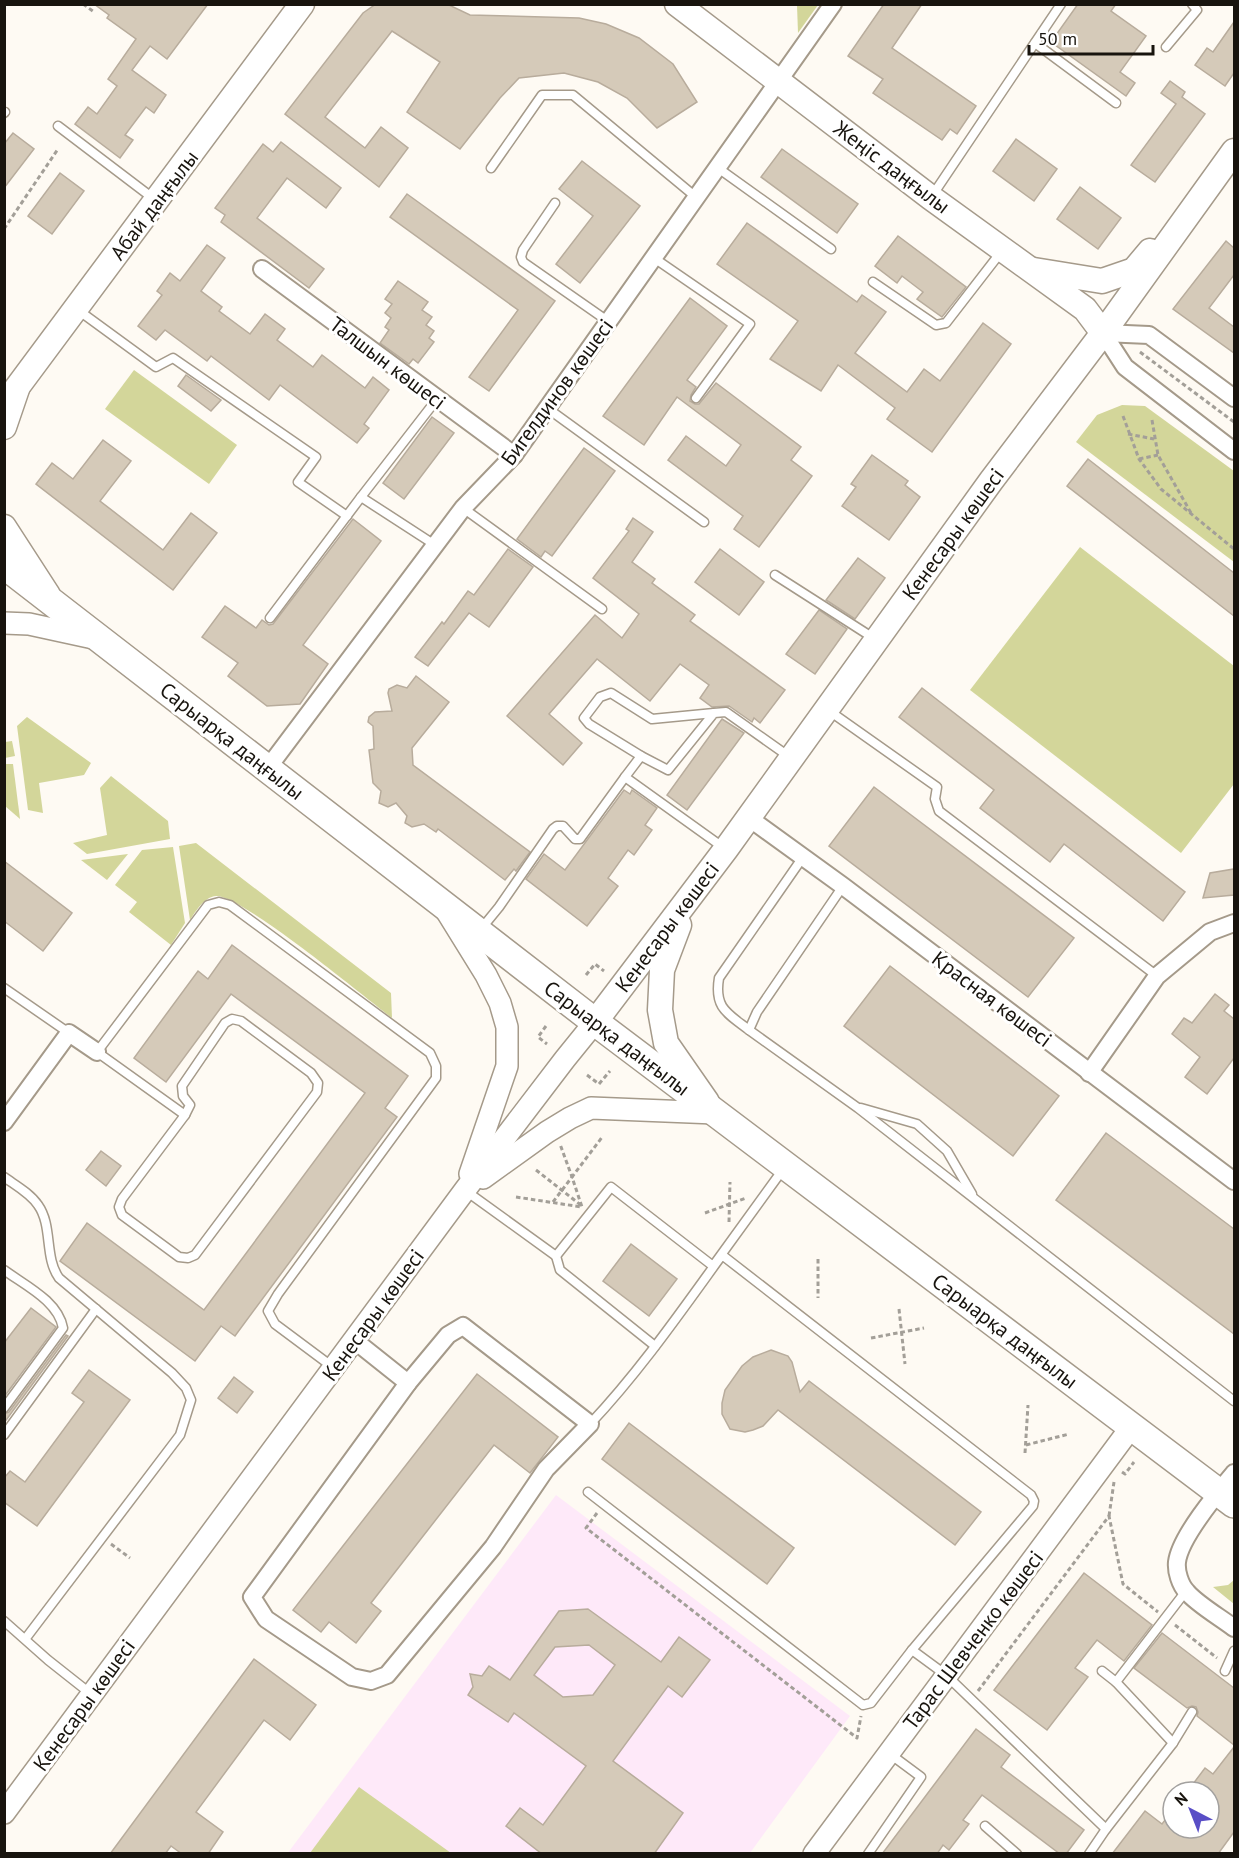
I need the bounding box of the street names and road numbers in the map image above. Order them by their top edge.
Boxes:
street label: Жеңіс даңғылы [828,114,955,220]
street label: Абай даңғылы [104,145,204,265]
street label: Талшын көшесі [325,310,451,416]
street label: Бигелдинов көшесі [495,313,619,471]
street label: Кенесары көшесі [896,463,1010,605]
street label: Сарыарқа даңғылы [154,676,310,806]
street label: Кенесары көшесі [609,856,725,998]
street label: Красная көшесі [927,945,1057,1053]
street label: Сарыарқа даңғылы [539,974,695,1102]
street label: Кенесары көшесі [316,1244,430,1386]
street label: Сарыарқа даңғылы [927,1267,1083,1395]
street label: Тарас Шевченко көшесі [897,1545,1049,1735]
street label: Кенесары көшесі [27,1634,141,1776]

